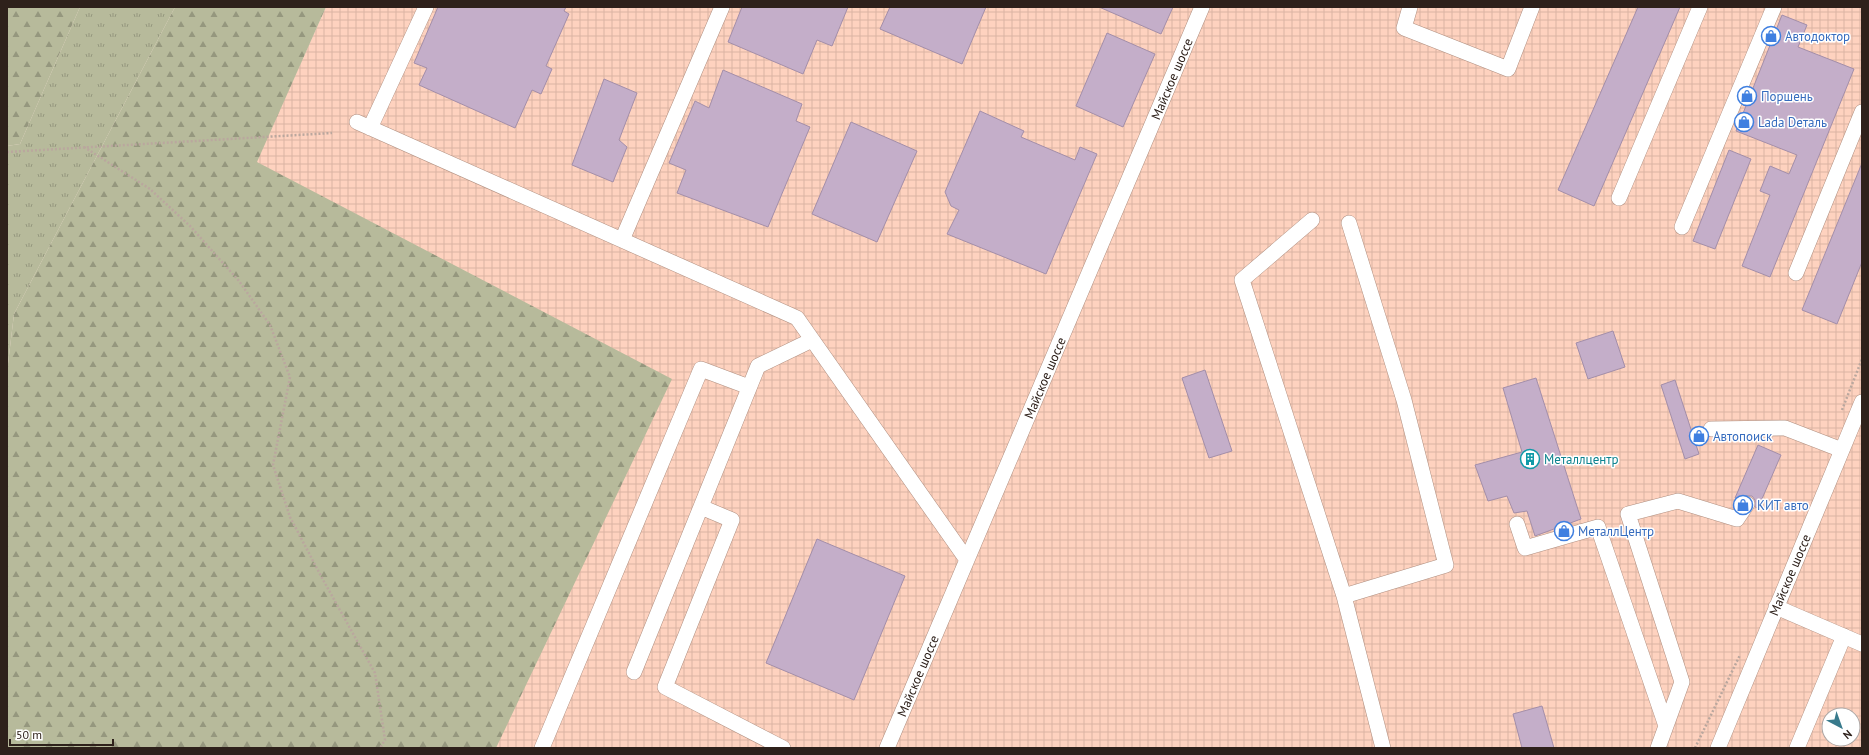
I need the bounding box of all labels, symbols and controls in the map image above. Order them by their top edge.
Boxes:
shop icon: Автодоктор [1760,25,1782,47]
place label: Автодоктор [1785,28,1850,45]
street label: Майское шоссе [1147,36,1197,122]
shop icon: Поршень [1736,85,1758,107]
place label: Поршень [1761,88,1813,105]
shop icon: Lada Dеталь [1733,111,1755,133]
place label: Lada Dеталь [1758,114,1827,131]
street label: Майское шоссе [1020,335,1070,421]
shop icon: Автопоиск [1688,425,1710,447]
place label: Автопоиск [1713,428,1773,445]
building icon: Металлцентр [1519,448,1541,470]
place label: Металлцентр [1544,451,1619,468]
shop icon: КИТ авто [1732,494,1754,516]
place label: КИТ авто [1757,497,1809,514]
shop icon: МеталлЦентр [1553,520,1575,542]
place label: МеталлЦентр [1578,523,1654,540]
street label: Майское шоссе [1765,532,1815,618]
street label: Майское шоссе [893,633,943,719]
north arrow [1821,707,1861,747]
scale bar [10,721,113,747]
text: 50 m [16,727,42,742]
text: N [1840,727,1855,742]

